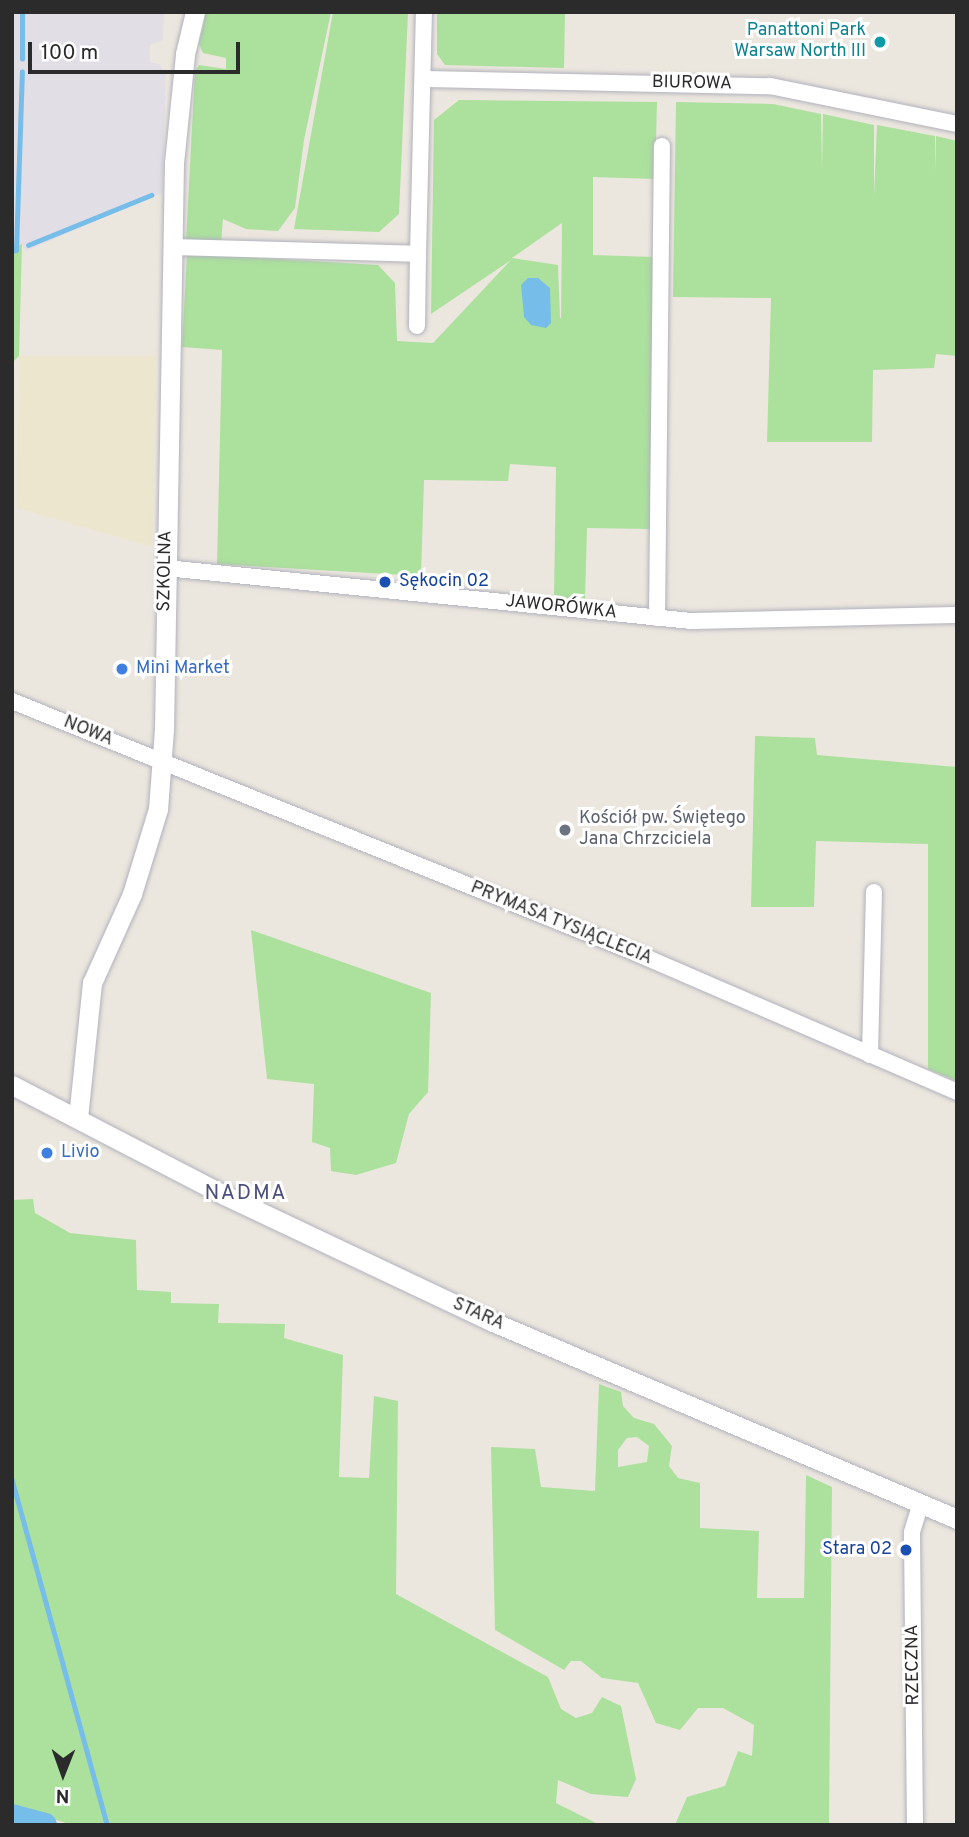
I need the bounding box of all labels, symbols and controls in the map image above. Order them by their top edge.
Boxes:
place label: Panattoni Park Warsaw North III [734,21,866,64]
scale bar [32,28,243,72]
marker: Panattoni Park Warsaw North III [872,34,888,50]
text: 100 m [41,40,98,67]
street label: BIUROWA [652,73,732,95]
street label: SZKOLNA [154,530,178,612]
place label: Sękocin 02 [399,571,489,593]
marker: Sękocin 02 [377,574,393,590]
street label: JAWORÓWKA [504,591,618,625]
place label: Mini Market [136,658,230,680]
marker: Mini Market [114,661,130,677]
street label: NOWA [60,712,116,752]
place label: Kościół pw. Świętego Jana Chrzciciela [579,809,746,852]
marker: Kościół pw. Świętego Jana Chrzciciela [557,822,573,838]
street label: PRYMASA TYSIĄCLECIA [466,877,656,971]
place label: Livio [61,1142,99,1164]
marker: Livio [39,1145,55,1161]
district label: NADMA [205,1181,287,1207]
street label: STARA [449,1294,507,1336]
place label: Stara 02 [822,1539,892,1561]
marker: Stara 02 [898,1542,914,1558]
street label: RZECZNA [902,1624,926,1706]
north arrow [28,1739,98,1809]
text: N [56,1783,70,1807]

